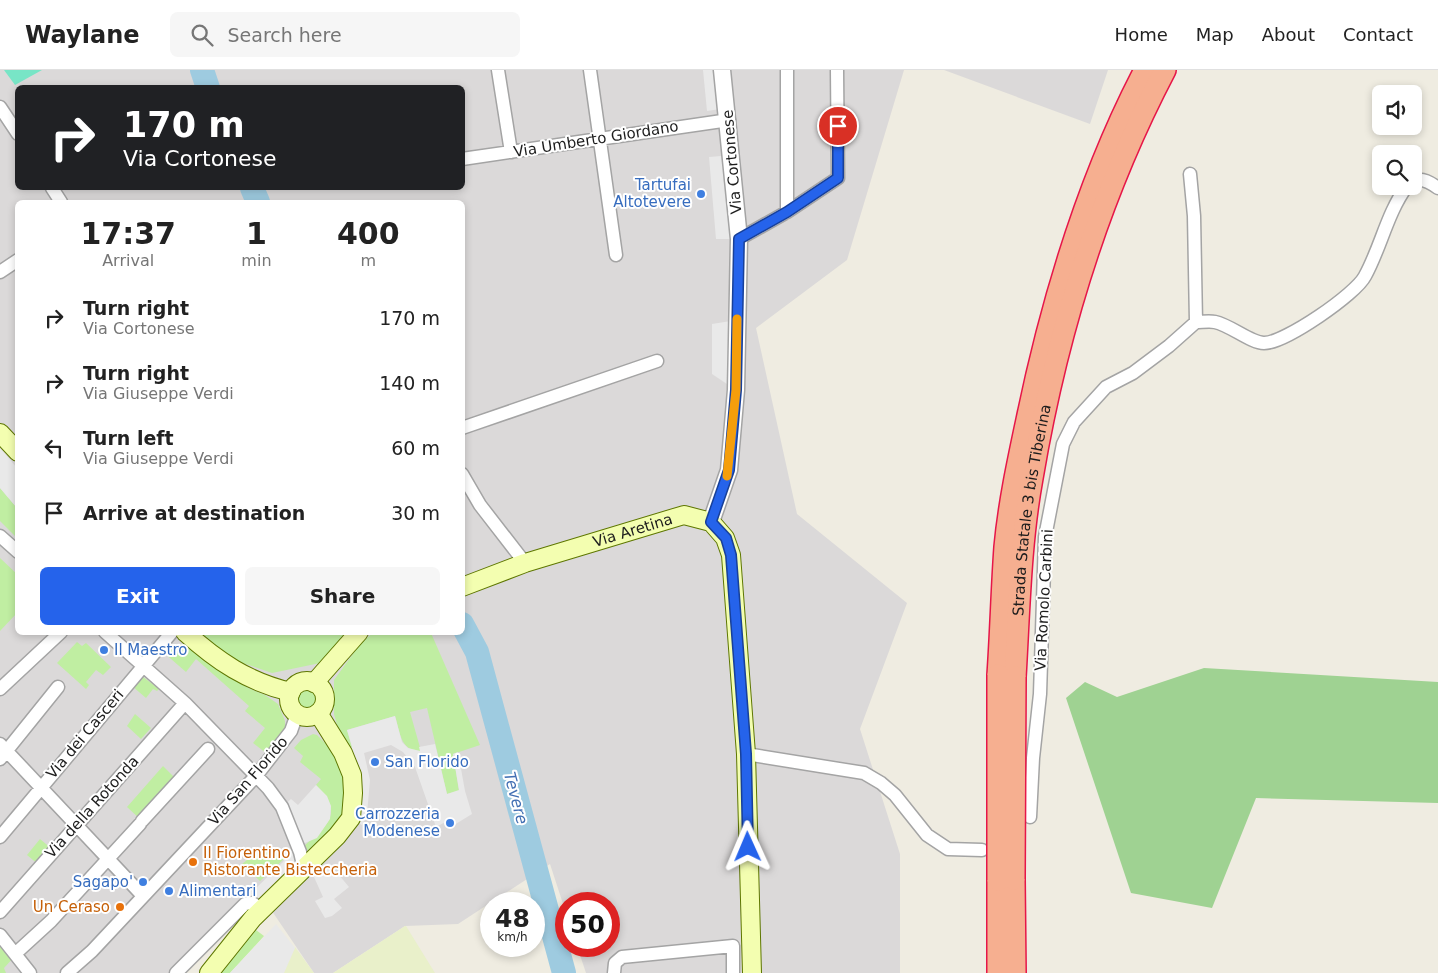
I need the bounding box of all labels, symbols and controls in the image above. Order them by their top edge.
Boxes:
search box [170,12,520,57]
text: Waylane [25,21,140,49]
icon: search [188,21,216,49]
text: Search here [228,24,342,46]
text: Home [1115,24,1168,45]
text: Map [1196,24,1234,45]
text: About [1262,24,1315,45]
text: Contact [1343,24,1413,45]
map controls [1372,85,1422,195]
button: sound [1372,85,1422,135]
icon: right [40,105,105,170]
text: 170 m [123,105,245,145]
pin [817,105,859,147]
street label: Via Cortonese [718,109,746,215]
icon: arrive [824,112,852,140]
street label: Via Umberto Giordano [512,117,680,161]
button: search [1372,145,1422,195]
text: Via Cortonese [123,146,277,171]
place label: Tartufai Altotevere [613,176,691,211]
marker: Tartufai Altotevere [695,188,707,200]
text: 17:37 [80,216,176,251]
text: 1 [246,216,267,251]
text: 400 [337,216,400,251]
text: Arrival [102,251,154,270]
text: min [241,251,272,270]
text: m [360,251,376,270]
text: Turn right [83,297,189,319]
icon: right [40,304,68,332]
text: 170 m [379,307,440,329]
text: Via Cortonese [83,319,195,338]
text: Turn right [83,362,189,384]
icon: right [40,369,68,397]
text: 140 m [379,372,440,394]
text: Via Giuseppe Verdi [83,384,234,403]
street label: Strada Statale 3 bis Tiberina [1009,403,1055,616]
text: Turn left [83,427,174,449]
icon: left [40,434,68,462]
text: 60 m [391,437,440,459]
text: Via Giuseppe Verdi [83,449,234,468]
icon: arrive [40,499,68,527]
text: Arrive at destination [83,502,305,524]
text: 30 m [391,502,440,524]
street label: Via Aretina [591,510,675,551]
street label: Via Romolo Carbini [1031,529,1057,671]
button: Exit [40,567,235,625]
button: Share [245,567,440,625]
place label: Il Maestro [114,641,187,659]
marker: Il Maestro [98,644,110,656]
street label: Via dei Casceri [42,686,128,782]
street label: Via San Florido [204,733,292,829]
street label: Via della Rotonda [41,752,143,862]
place label: San Florido [385,753,469,771]
marker: San Florido [369,756,381,768]
water label: Tevere [500,770,532,826]
place label: Carrozzeria Modenese [355,805,440,840]
marker: Carrozzeria Modenese [444,817,456,829]
position arrow [721,820,773,872]
place label: Il Fiorentino Ristorante Bisteccheria [203,844,377,879]
marker: Il Fiorentino Ristorante Bisteccheria [187,856,199,868]
place label: Sagapo' [73,873,133,891]
marker: Sagapo' [137,876,149,888]
place label: Alimentari [179,882,256,900]
marker: Alimentari [163,885,175,897]
speed limit sign: 50 [555,892,620,957]
place label: Un Ceraso [33,898,110,916]
marker: Un Ceraso [114,901,126,913]
text: 48 [495,904,530,933]
text: km/h [497,930,528,944]

